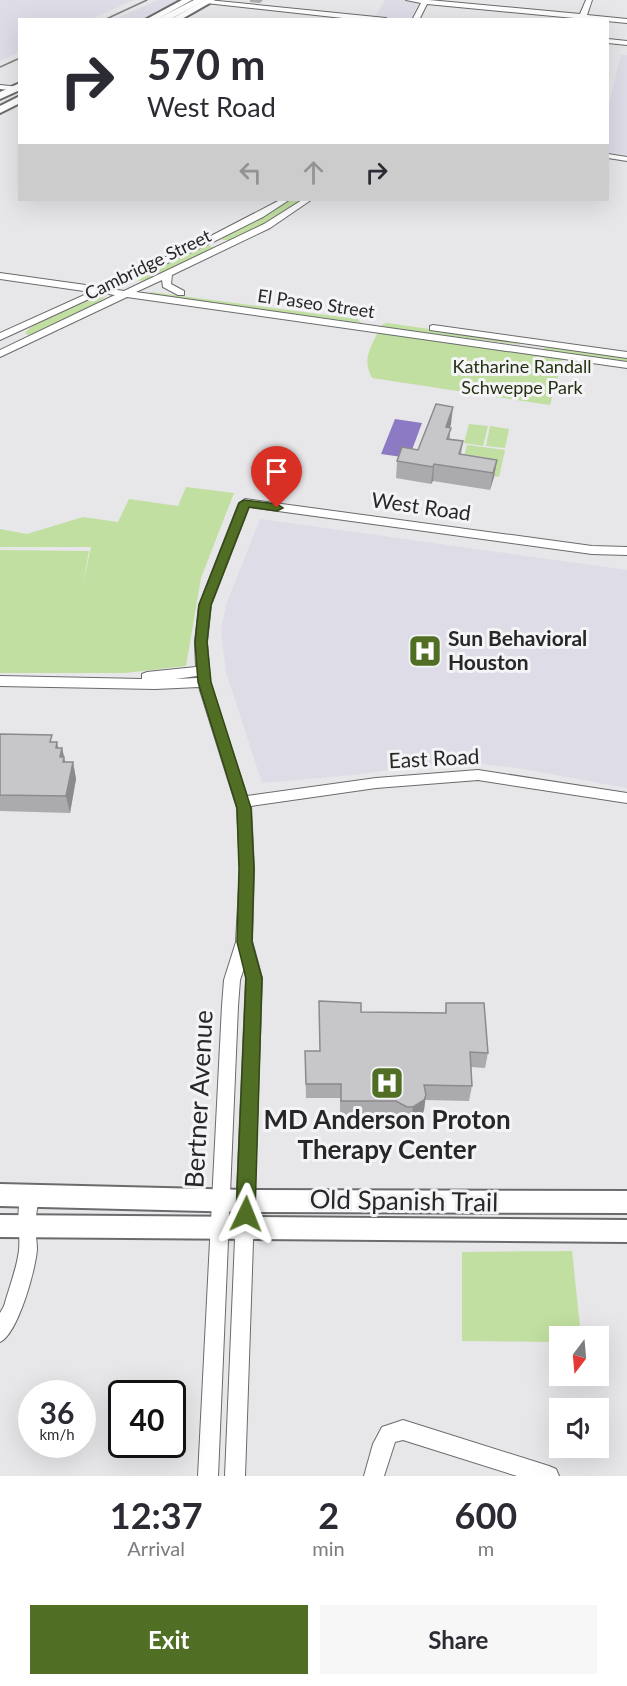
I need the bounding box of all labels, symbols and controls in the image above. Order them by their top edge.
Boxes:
text: 570 m [147,39,265,89]
icon: right [48,42,126,120]
text: West Road [147,90,276,123]
icon: left [234,156,267,189]
icon: ahead [297,156,330,189]
icon: right [360,156,393,189]
street label: Cambridge Street [81,224,215,304]
street label: El Paseo Street [256,284,377,322]
park label: Katharine Randall Schweppe Park [453,355,591,398]
pin [251,446,302,508]
icon: arrive [260,455,293,488]
street label: West Road [370,486,473,525]
place label: Sun Behavioral Houston [448,625,587,674]
hospital icon: Sun Behavioral Houston [407,633,443,669]
street label: East Road [388,743,480,772]
street label: Bertner Avenue [177,1009,219,1189]
hospital icon: MD Anderson Proton Therapy Center [369,1065,405,1101]
place label: MD Anderson Proton Therapy Center [263,1103,511,1165]
position arrow [214,1182,278,1246]
street label: Old Spanish Trail [309,1182,499,1218]
north arrow [549,1326,609,1386]
map controls [549,1326,609,1458]
speed limit sign: 40 [108,1380,186,1458]
text: 36 [40,1394,74,1430]
button: sound [549,1398,609,1458]
text: km/h [39,1425,75,1443]
text: 12:37 [110,1493,203,1537]
text: 2 [318,1493,339,1537]
text: 600 [455,1493,517,1537]
text: Arrival [127,1536,185,1560]
text: min [312,1536,345,1560]
text: m [478,1536,494,1560]
button: Exit [30,1605,308,1674]
button: Share [320,1605,597,1674]

